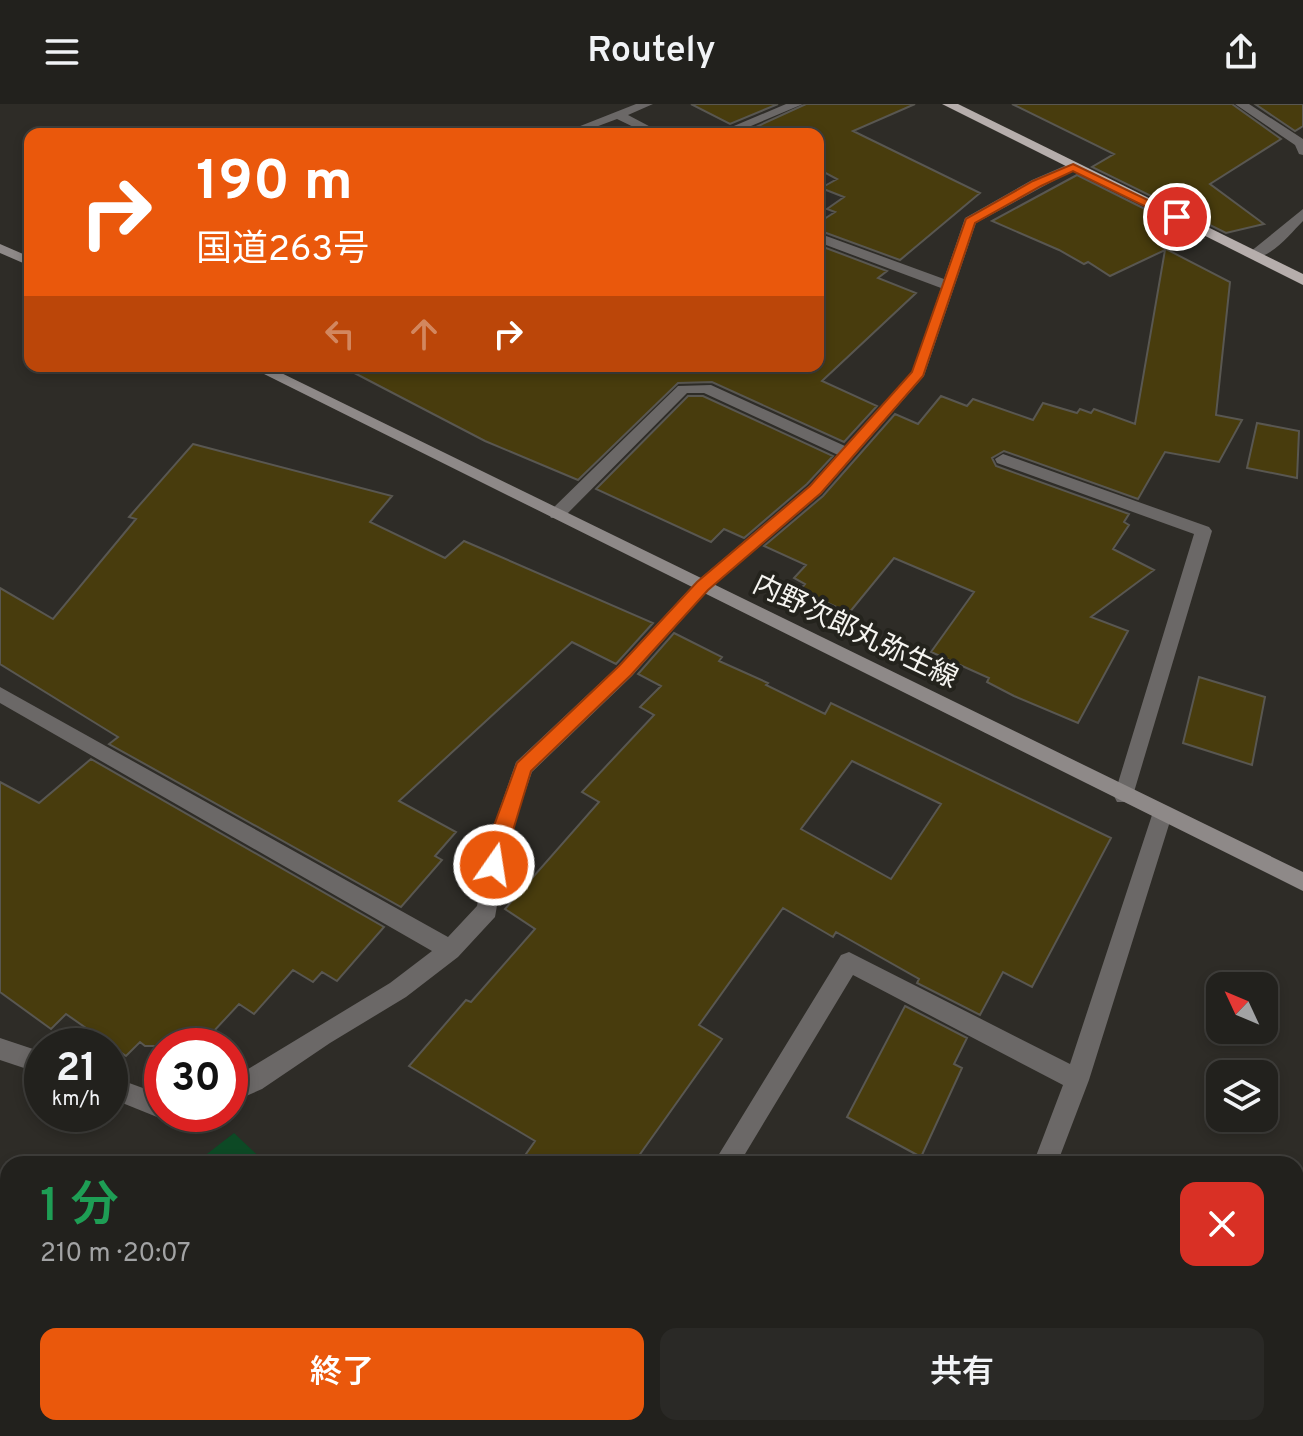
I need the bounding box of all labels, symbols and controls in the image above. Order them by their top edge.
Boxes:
text: Routely [587,29,716,75]
icon: menu [40,30,84,74]
icon: share [1219,30,1263,74]
text: 190 m [196,149,353,219]
icon: right [64,160,168,264]
pin [1143,183,1211,251]
icon: arrive [1155,195,1199,239]
text: 国道263号 [196,228,369,274]
icon: left [318,312,362,356]
icon: ahead [402,312,446,356]
icon: right [486,312,530,356]
street label: 内野次郎丸弥生線 [746,567,963,698]
position arrow [452,823,536,907]
north arrow [1206,972,1278,1044]
map controls [1206,972,1278,1132]
speed limit sign: 30 [144,1028,248,1132]
text: 21 [56,1045,96,1095]
button: layers [1206,1060,1278,1132]
text: km/h [52,1087,100,1113]
text: 1 分 [40,1178,119,1238]
button: close [1180,1182,1264,1266]
text: 210 m · 20:07 [40,1238,191,1271]
button: 終了 [40,1328,644,1420]
button: 共有 [660,1328,1264,1420]

